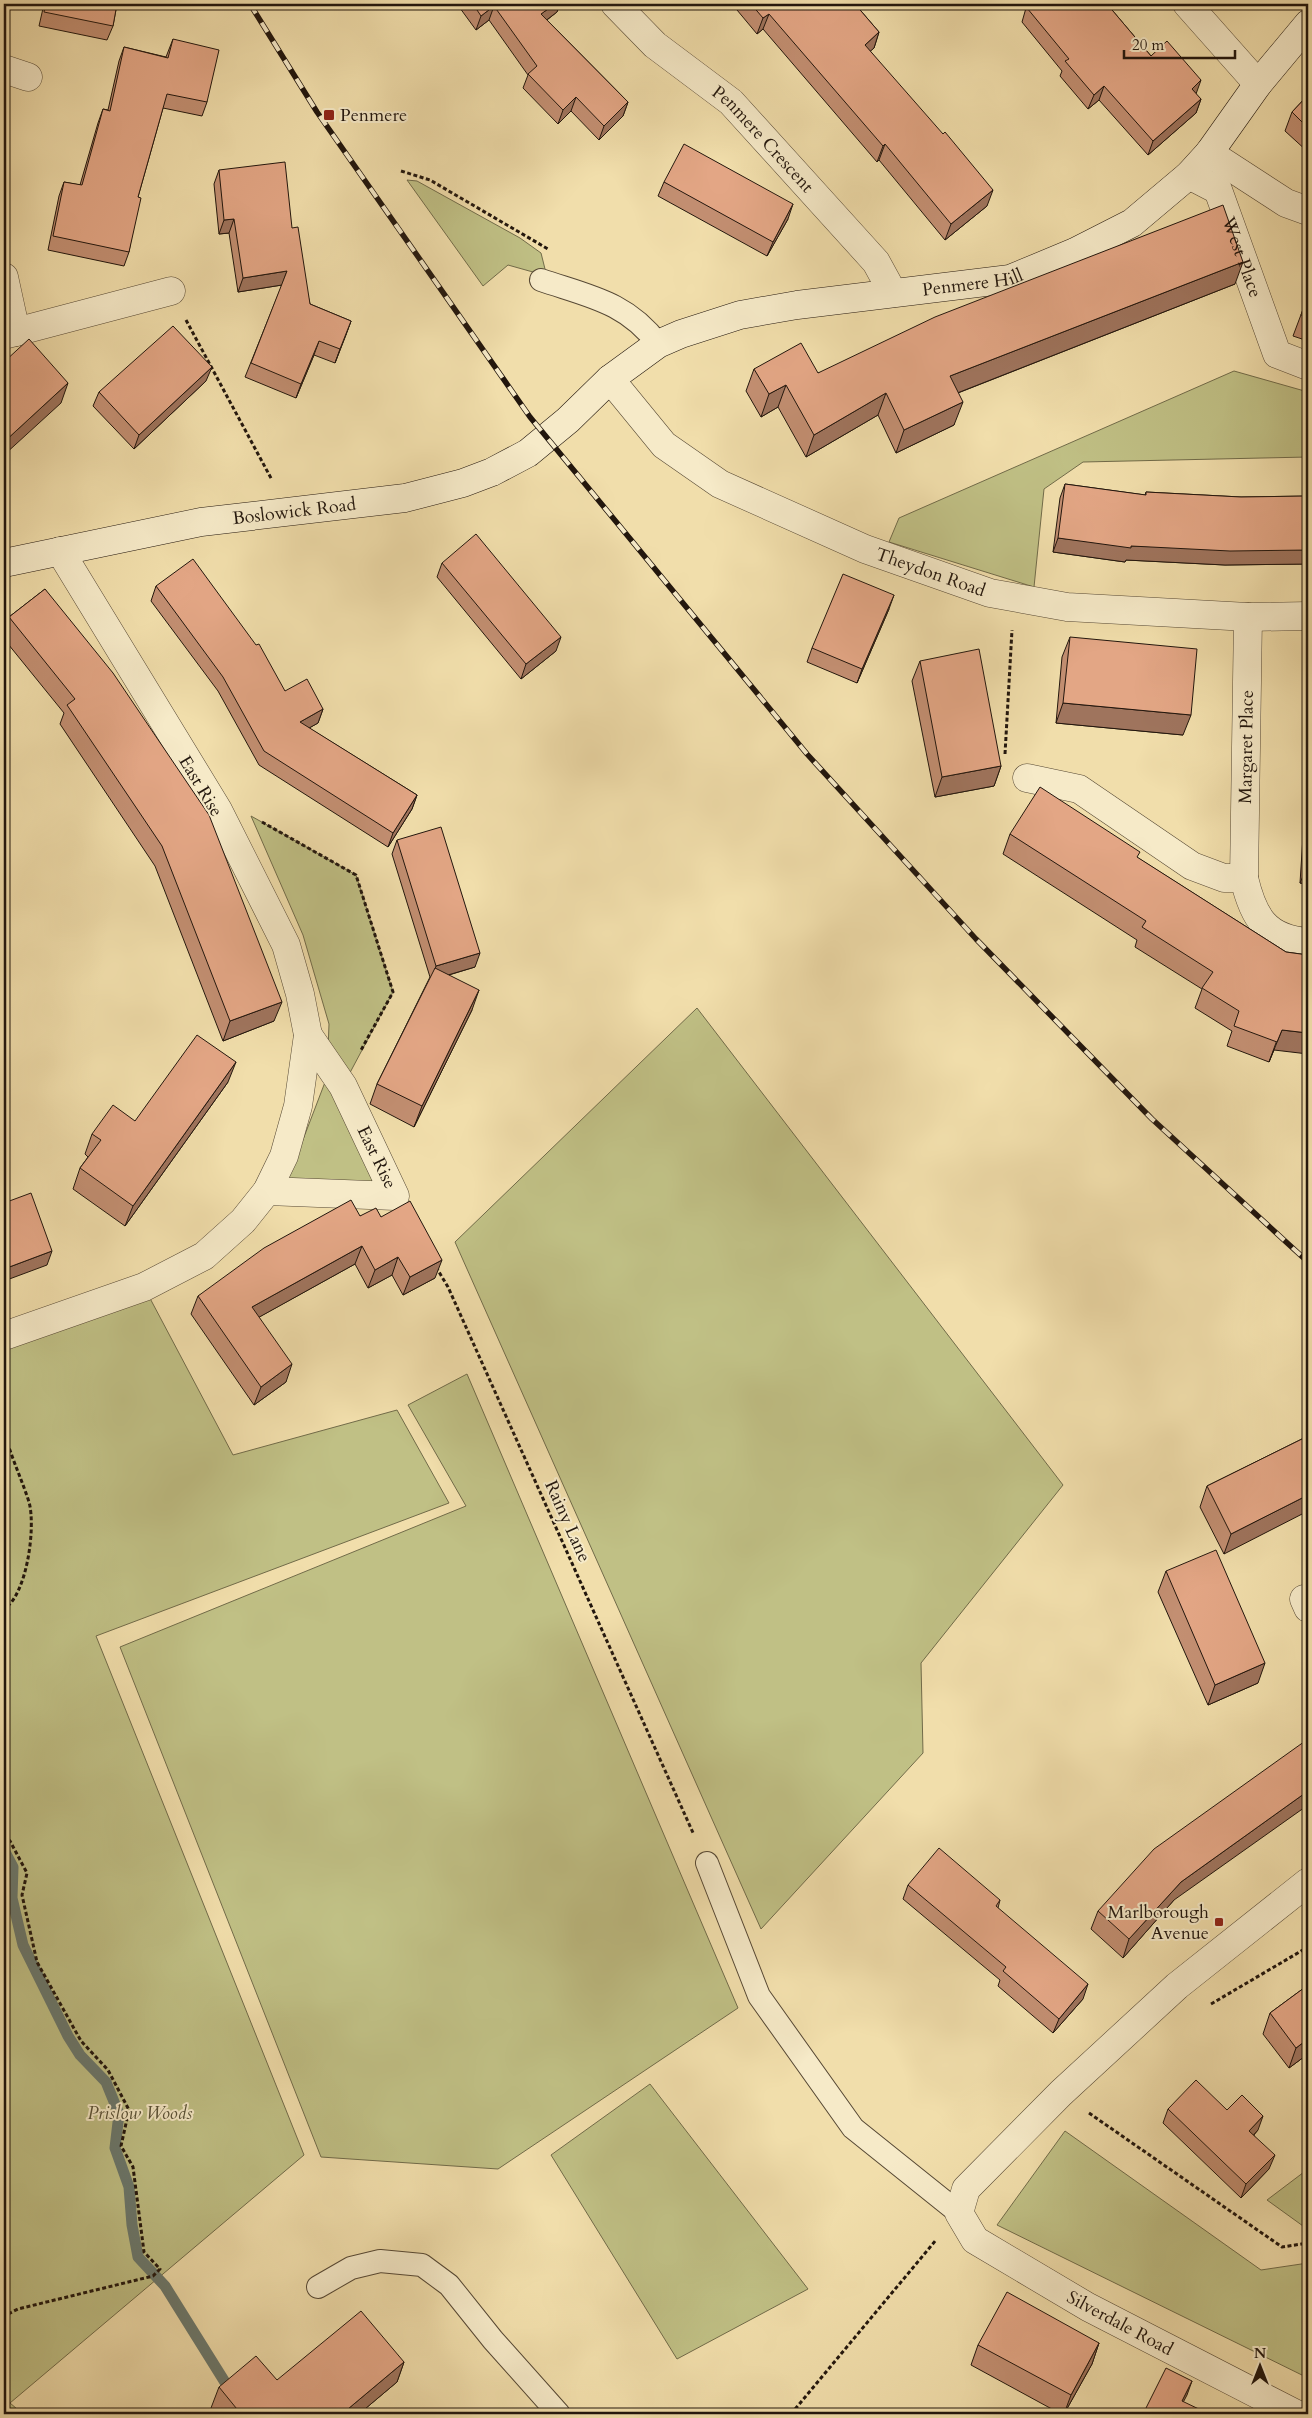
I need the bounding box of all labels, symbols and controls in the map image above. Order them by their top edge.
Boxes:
scale bar [1124,28,1236,60]
text: 20 m [1132,35,1164,55]
street label: Penmere Crescent [707,80,819,199]
place label: Penmere [340,103,407,128]
marker: Penmere [322,108,336,122]
street label: West Place [1215,213,1268,301]
street label: Penmere Hill [921,263,1027,303]
street label: Boslowick Road [231,492,358,531]
street label: Theydon Road [872,542,989,604]
street label: Margaret Place [1233,690,1260,804]
street label: East Rise [173,751,229,821]
street label: East Rise [351,1122,403,1193]
street label: Rainy Lane [538,1476,597,1566]
place label: Marlborough Avenue [1108,1900,1209,1946]
marker: Marlborough Avenue [1213,1916,1225,1928]
park label: Prislow Woods [88,2101,192,2126]
street label: Silverdale Road [1062,2285,1178,2362]
north arrow [1234,2340,1284,2390]
text: N [1254,2344,1266,2363]

